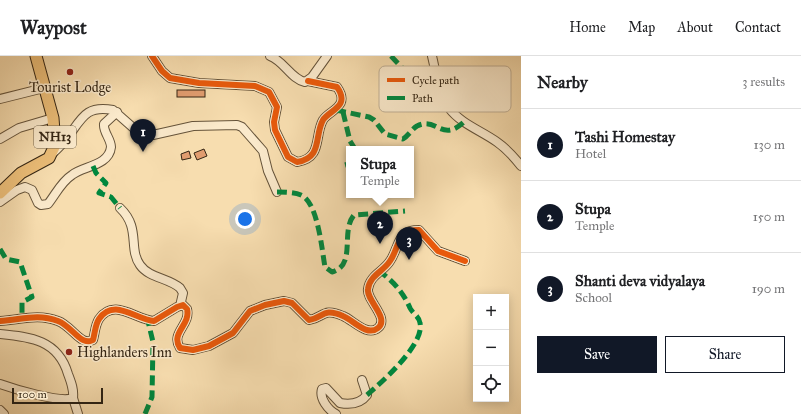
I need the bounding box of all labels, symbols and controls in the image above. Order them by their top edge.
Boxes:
text: Waypost [20,16,87,39]
text: Home [569,19,606,36]
text: Map [628,19,655,36]
text: About [677,19,713,36]
text: Contact [735,19,781,36]
legend [379,66,511,112]
marker: Tourist Lodge [65,67,75,77]
text: Nearby [537,72,588,93]
text: Cycle path [412,74,459,87]
text: 3 results [742,74,785,90]
place label: Tourist Lodge [29,79,111,96]
text: Path [412,92,433,105]
pin: 1 [130,119,156,152]
road number: NH13 [34,126,76,148]
text: Tashi Homestay [575,128,675,146]
text: 1 [547,137,553,153]
text: 130 m [753,137,785,153]
popup [346,146,414,198]
text: Hotel [575,146,606,162]
text: Stupa [360,155,396,173]
text: Temple [360,173,400,189]
text: Stupa [575,200,611,218]
your location [235,209,255,229]
text: 2 [547,209,553,225]
text: 150 m [753,209,785,225]
pin: 2 [367,211,393,244]
text: Temple [575,218,615,234]
pin: 3 [396,227,422,260]
text: Shanti deva vidyalaya [575,272,705,290]
text: 3 [547,281,553,297]
text: 190 m [752,281,785,297]
text: School [575,290,612,306]
map controls [473,294,509,402]
button: + [473,294,509,330]
button: − [473,330,509,366]
button: Save [537,336,657,373]
button: Share [665,336,785,373]
place label: Highlanders Inn [77,344,172,361]
marker: Highlanders Inn [64,347,74,357]
button: locate [473,366,509,402]
scale bar [12,386,103,405]
text: 100 m [18,388,47,401]

